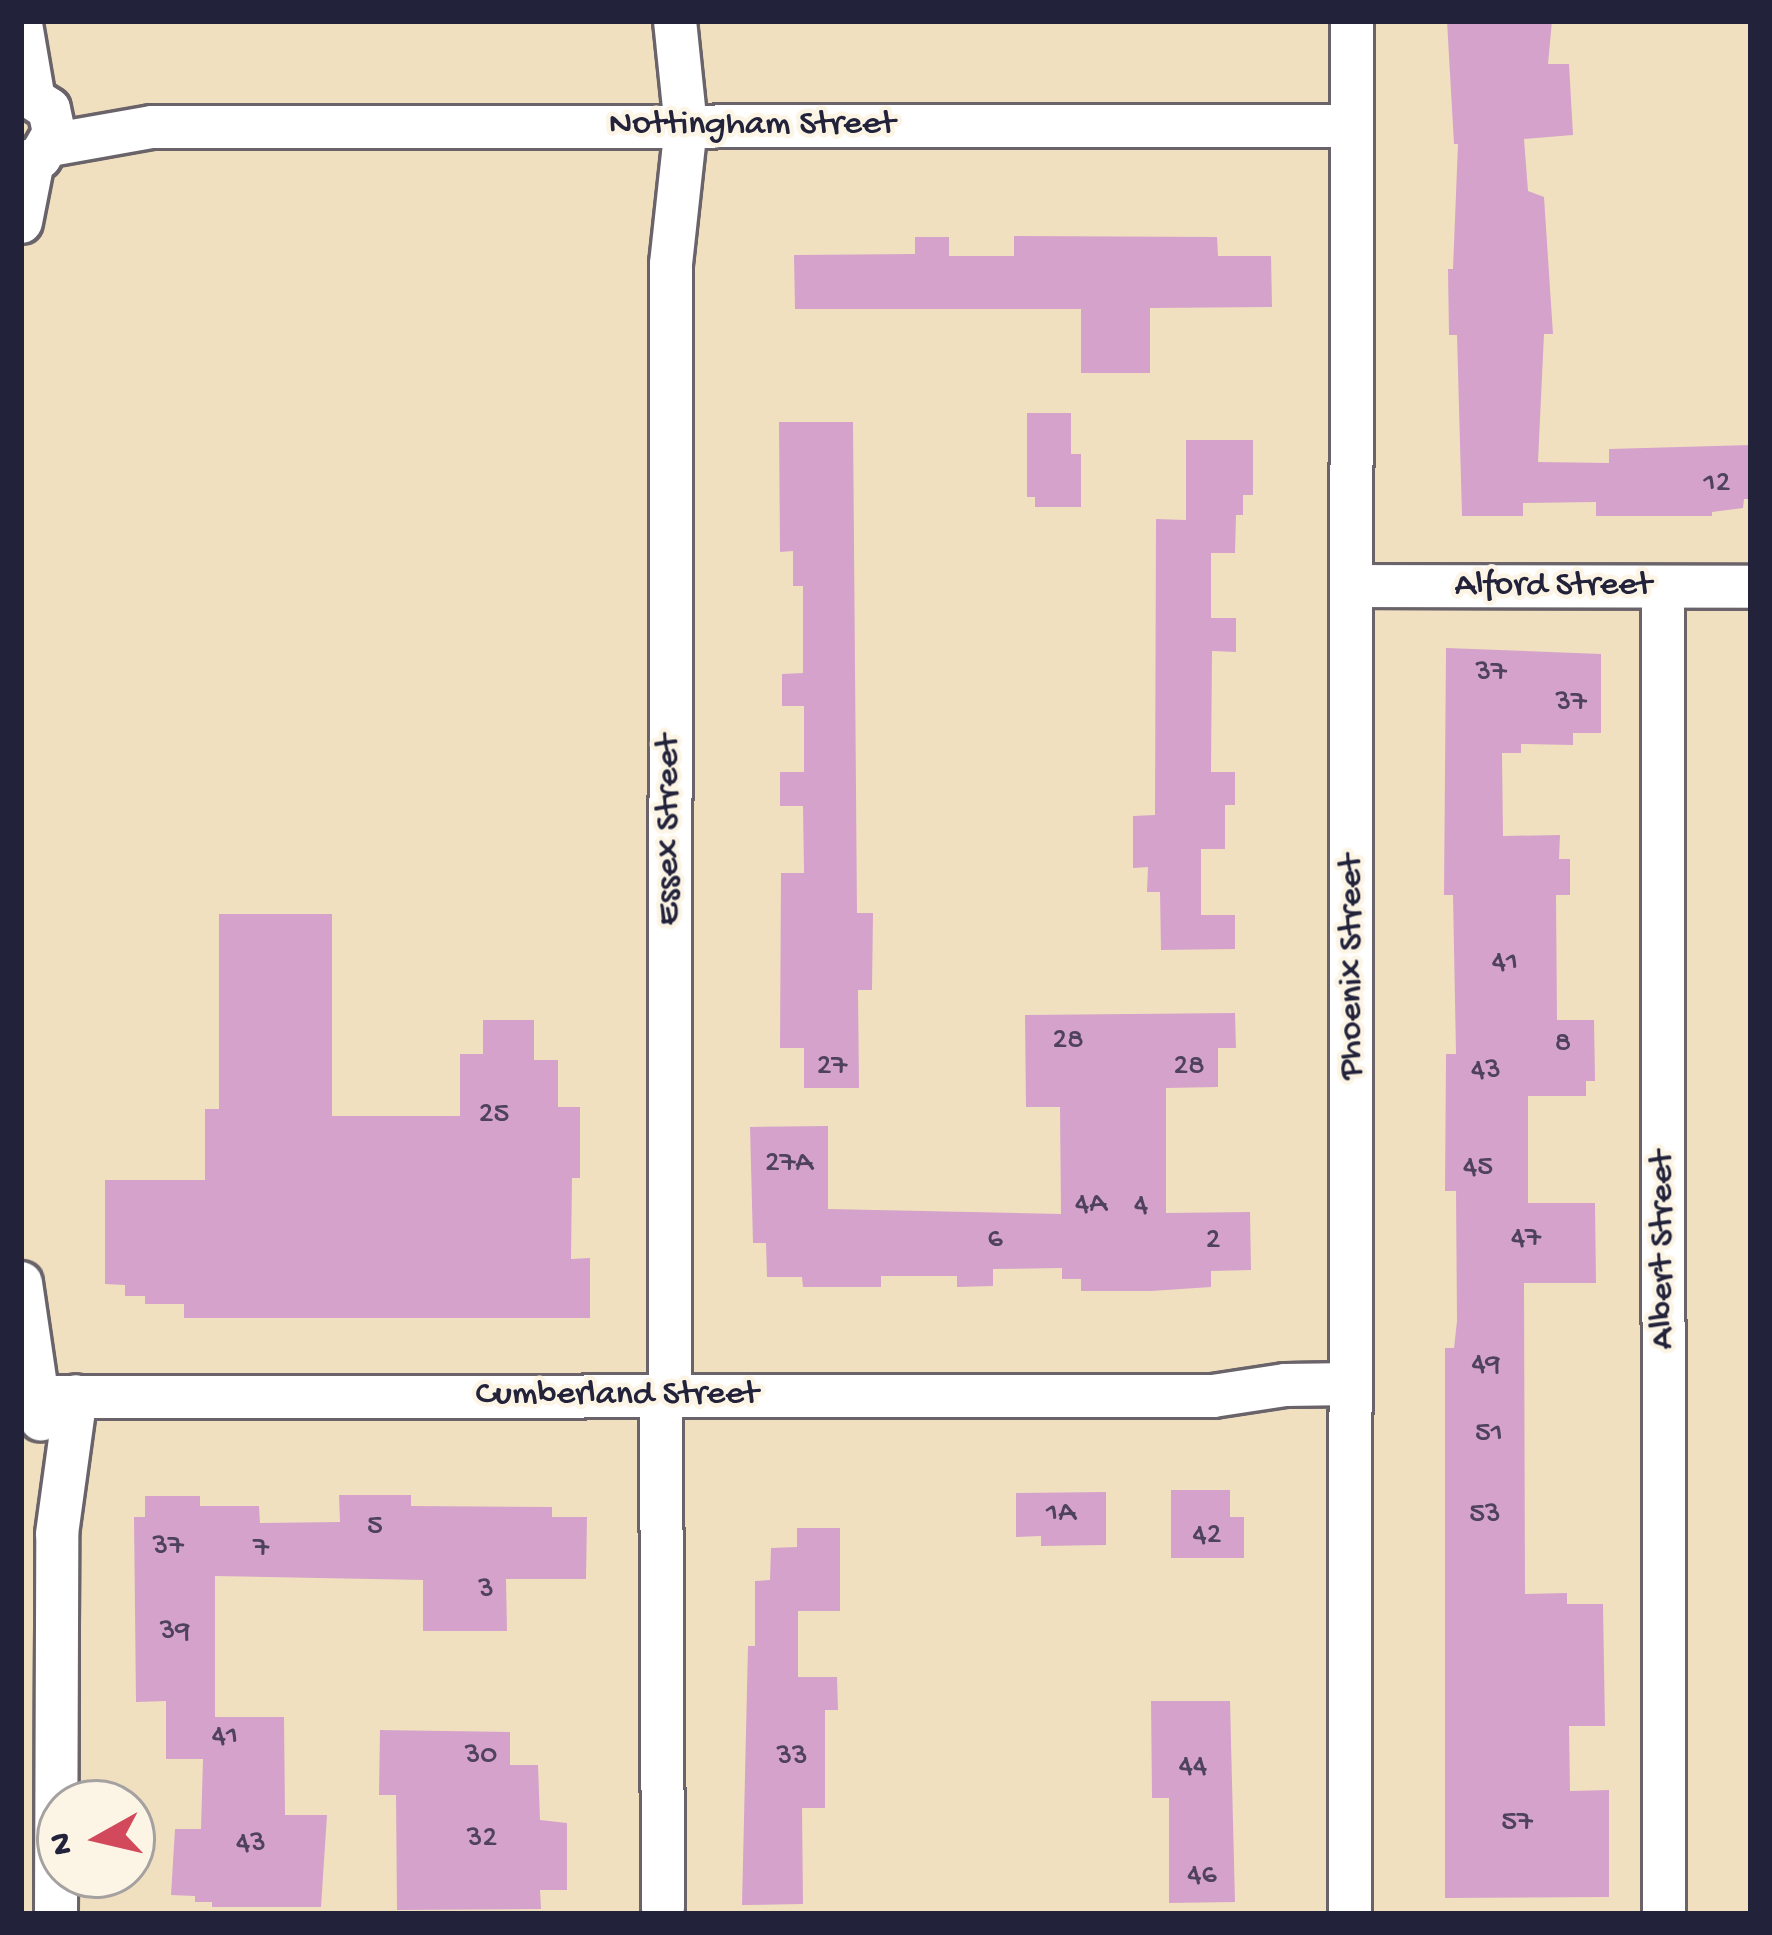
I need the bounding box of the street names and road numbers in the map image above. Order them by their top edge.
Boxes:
street label: Nottingham Street [609,104,895,148]
street label: Alford Street [1454,565,1652,609]
street label: Essex Street [648,735,692,925]
street label: Phoenix Street [1331,855,1375,1079]
street label: Albert Street [1642,1151,1686,1349]
street label: Cumberland Street [476,1374,758,1418]

